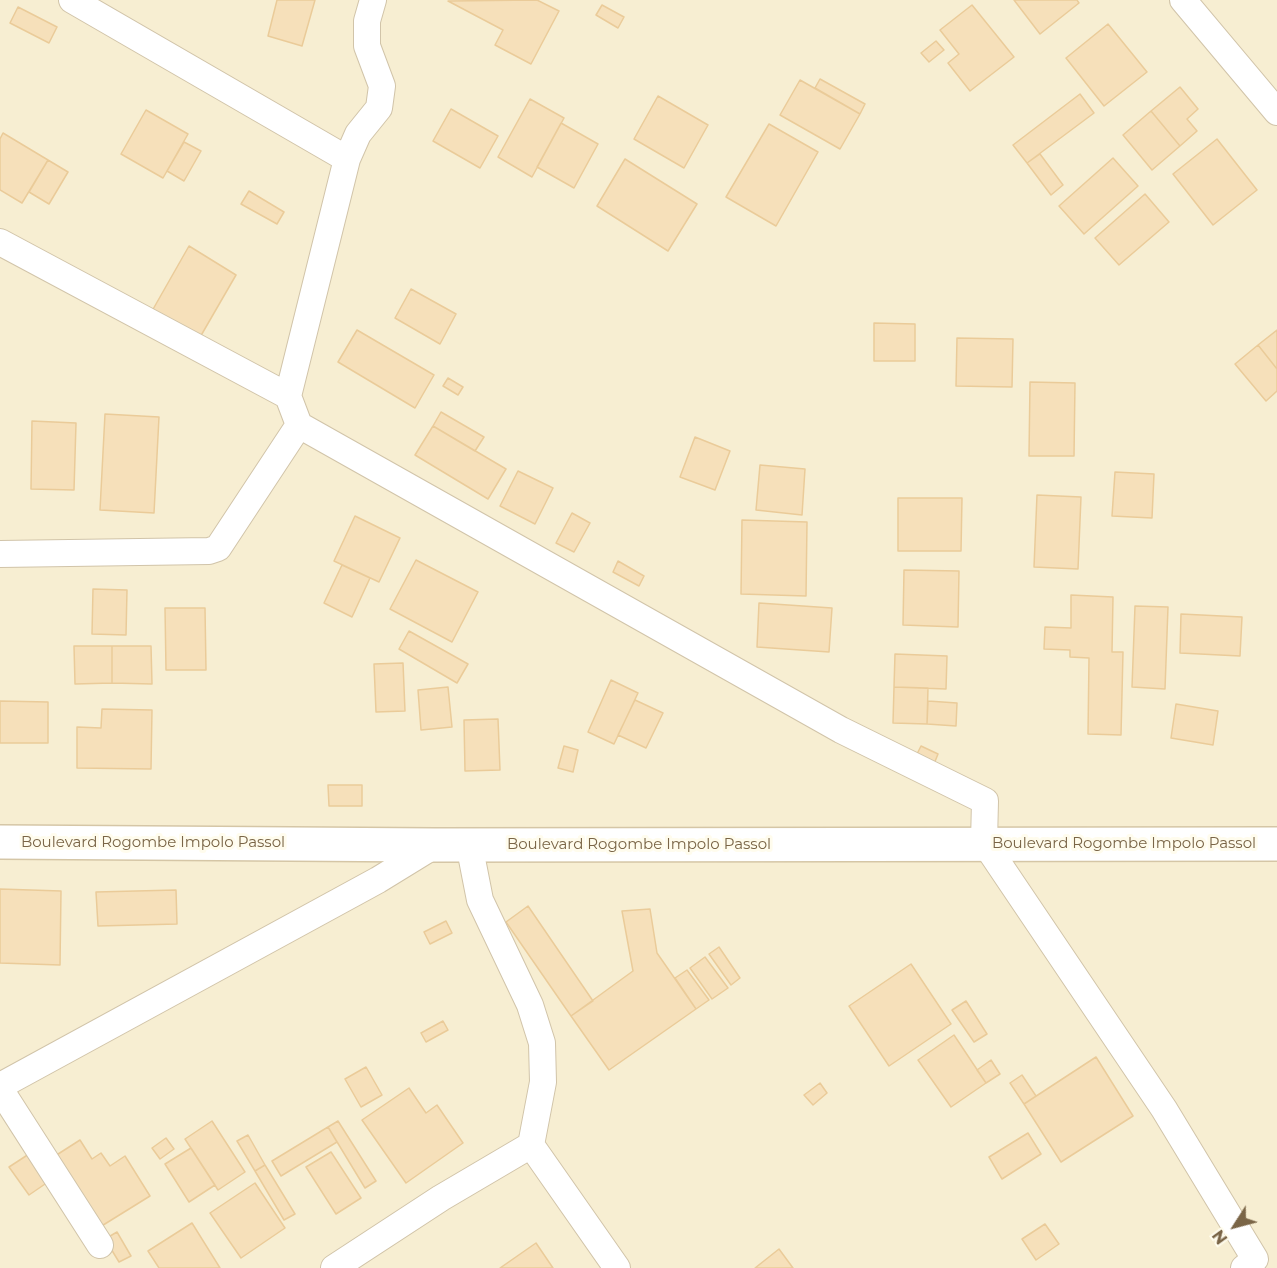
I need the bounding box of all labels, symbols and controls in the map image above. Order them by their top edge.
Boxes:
street label: Boulevard Rogombe Impolo Passol [21,834,285,852]
street label: Boulevard Rogombe Impolo Passol [992,835,1256,853]
street label: Boulevard Rogombe Impolo Passol [507,836,771,854]
north arrow [1205,1196,1265,1256]
text: N [1209,1226,1232,1248]

